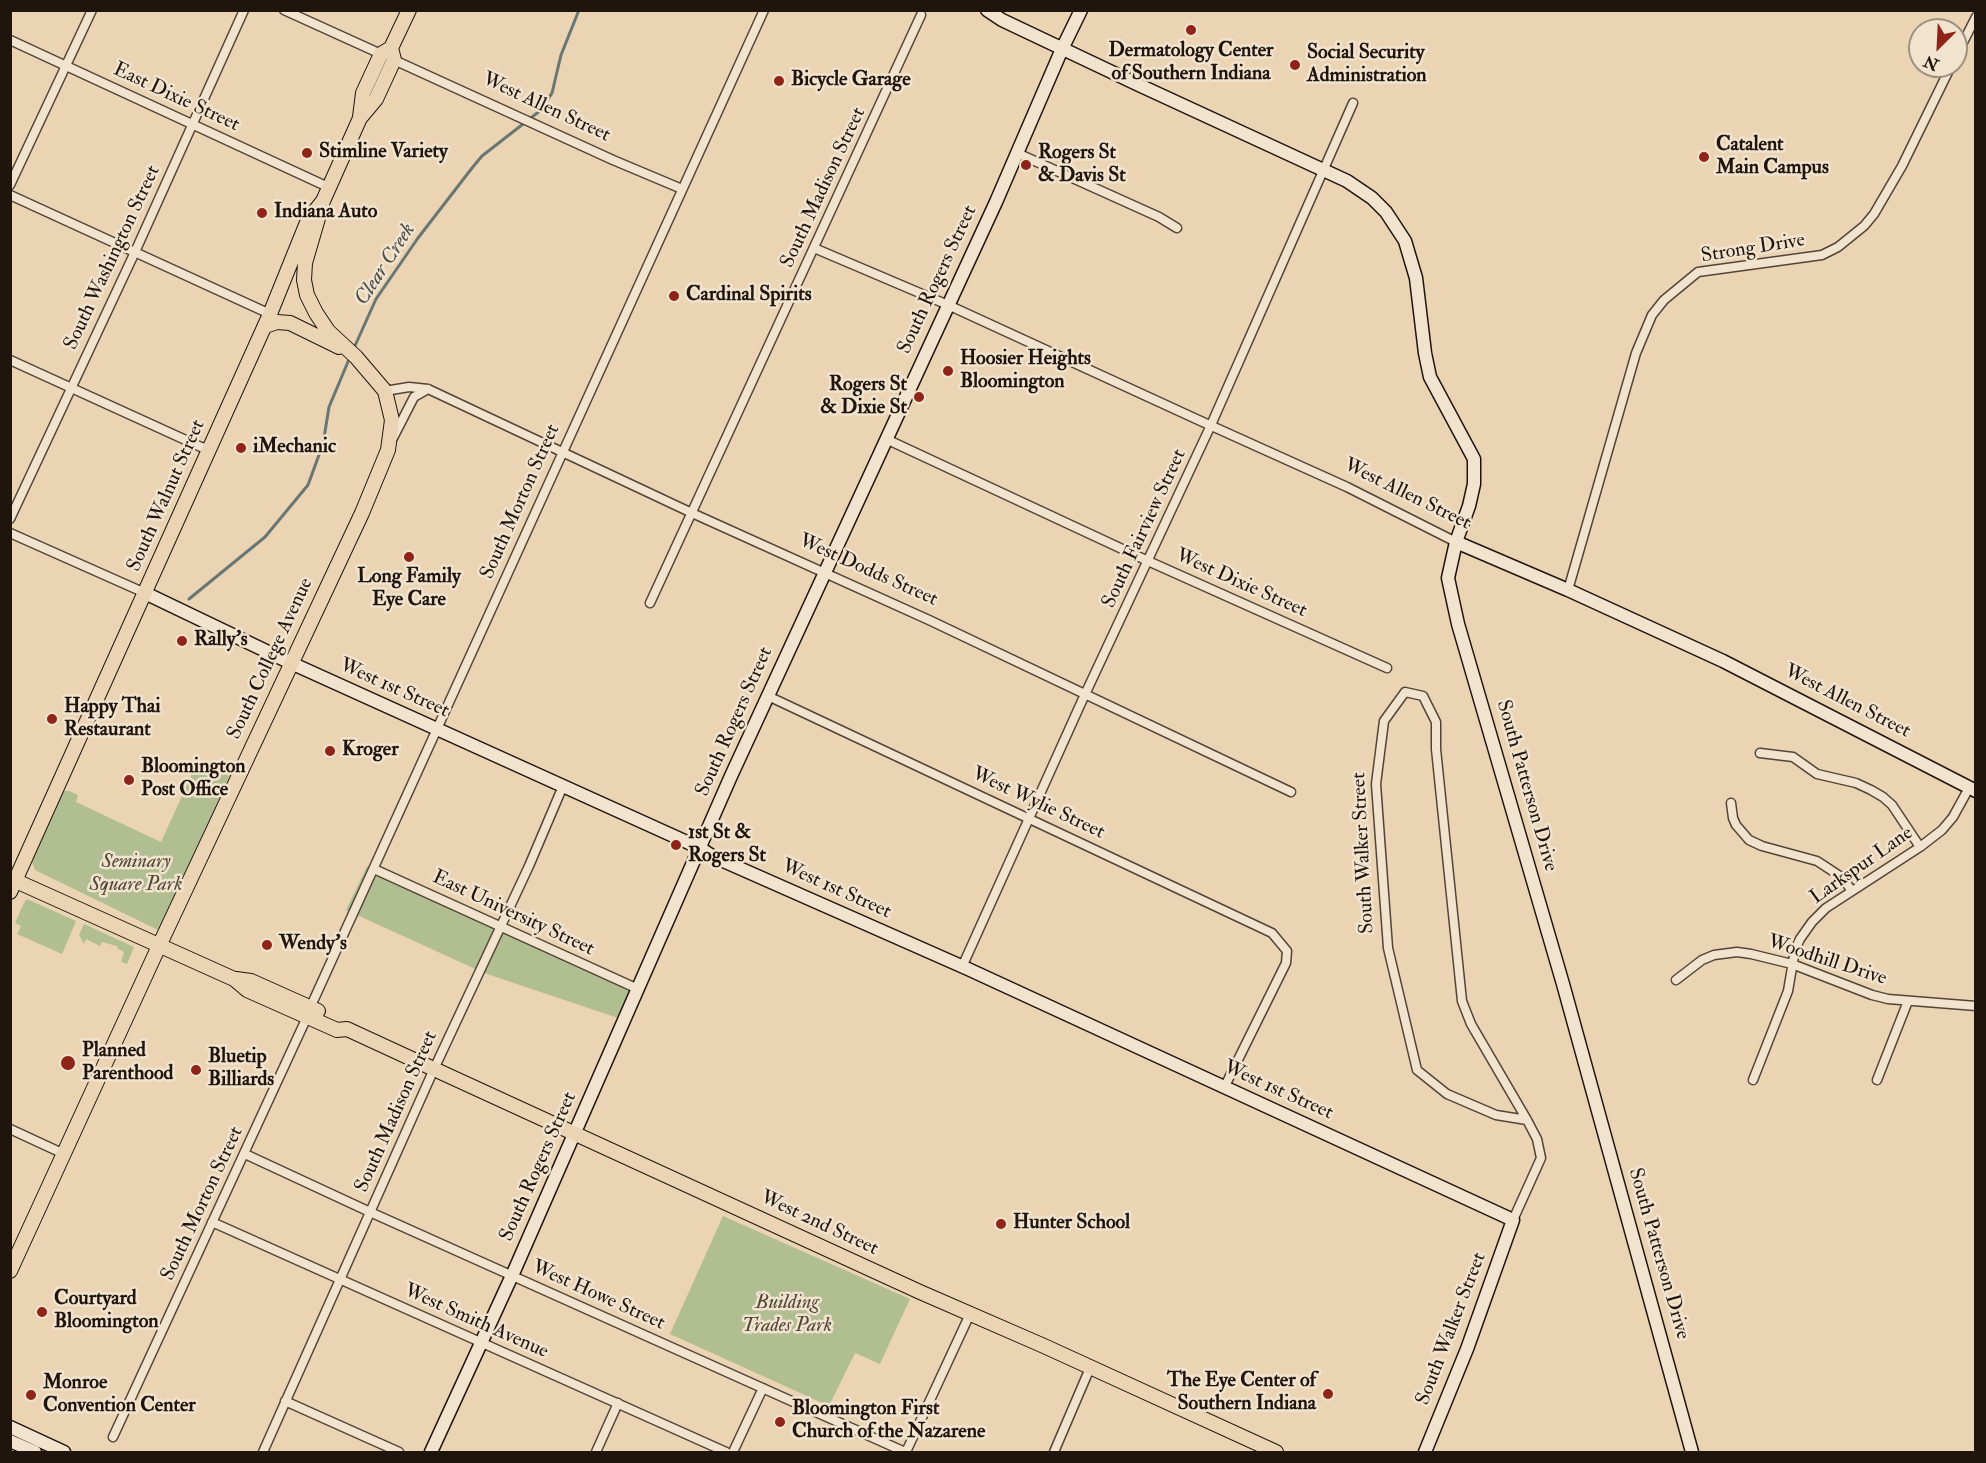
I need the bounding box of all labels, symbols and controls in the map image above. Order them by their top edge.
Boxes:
north arrow [1908,18,1968,78]
marker: Dermatology Center of Southern Indiana [1184,23,1198,37]
place label: Dermatology Center of Southern Indiana [1109,40,1273,87]
place label: Social Security Administration [1307,42,1427,89]
text: N [1921,51,1942,75]
street label: East Dixie Street [109,58,243,138]
marker: Social Security Administration [1288,58,1302,72]
street label: West Allen Street [478,68,614,148]
place label: Bicycle Garage [791,69,911,93]
marker: Bicycle Garage [772,74,786,88]
street label: South Madison Street [776,104,872,272]
place label: Catalent Main Campus [1716,134,1829,181]
place label: Stimline Variety [319,141,448,165]
place label: Rogers St & Davis St [1038,142,1126,189]
marker: Stimline Variety [300,146,314,160]
marker: Catalent Main Campus [1697,150,1711,164]
marker: Rogers St & Davis St [1019,158,1033,172]
street label: South Washington Street [60,162,166,354]
place label: Indiana Auto [274,201,377,225]
street label: South Rogers Street [893,202,983,358]
marker: Indiana Auto [255,206,269,220]
water label: Clear Creek [350,219,422,311]
street label: Strong Drive [1699,229,1807,269]
place label: Cardinal Spirits [686,284,812,308]
marker: Cardinal Spirits [667,289,681,303]
place label: Hoosier Heights Bloomington [960,348,1091,395]
marker: Hoosier Heights Bloomington [941,364,955,378]
place label: Rogers St & Dixie St [820,374,907,421]
marker: Rogers St & Dixie St [912,390,926,404]
street label: South Walnut Street [123,416,211,576]
street label: South Morton Street [476,421,566,583]
place label: iMechanic [253,436,336,460]
marker: iMechanic [234,441,248,455]
street label: South Fairview Street [1098,446,1192,612]
street label: West Allen Street [1340,454,1474,536]
street label: West Dodds Street [795,530,941,612]
street label: West Dixie Street [1172,544,1310,624]
marker: Long Family Eye Care [402,550,416,564]
place label: Long Family Eye Care [357,566,461,613]
street label: South College Avenue [223,575,319,743]
place label: Rally's [194,629,248,653]
marker: Rally's [175,634,189,648]
street label: South Rogers Street [691,644,779,800]
street label: West 1st Street [336,654,452,724]
street label: West Allen Street [1780,660,1914,744]
place label: Happy Thai Restaurant [64,696,161,743]
street label: South Patterson Drive [1490,698,1562,874]
marker: Happy Thai Restaurant [45,712,59,726]
place label: Kroger [342,739,399,763]
marker: Kroger [323,744,337,758]
place label: Bloomington Post Office [141,756,246,803]
street label: West Wylie Street [968,763,1108,845]
street label: South Walker Street [1348,772,1380,934]
marker: Bloomington Post Office [122,773,136,787]
place label: 1st St & Rogers St [688,822,766,869]
street label: Larkspur Lane [1806,822,1918,910]
marker: 1st St & Rogers St [669,838,683,852]
park label: Seminary Square Park [90,851,182,898]
street label: West 1st Street [778,855,894,925]
street label: East University Street [428,866,598,962]
street label: Woodhill Drive [1764,930,1890,992]
place label: Wendy's [279,933,347,957]
marker: Wendy's [260,938,274,952]
street label: South Madison Street [351,1028,443,1196]
place label: Planned Parenthood [82,1040,173,1087]
place label: Bluetip Billiards [208,1046,274,1093]
marker: Planned Parenthood [59,1054,77,1072]
street label: West 1st Street [1220,1056,1336,1126]
marker: Bluetip Billiards [189,1063,203,1077]
street label: South Rogers Street [495,1089,583,1245]
street label: South Morton Street [157,1123,249,1285]
street label: South Patterson Drive [1622,1166,1694,1342]
street label: West 2nd Street [756,1186,882,1262]
place label: Hunter School [1013,1212,1130,1236]
marker: Hunter School [994,1217,1008,1231]
street label: South Walker Street [1412,1249,1492,1409]
street label: West Howe Street [528,1256,668,1336]
street label: West Smith Avenue [400,1279,552,1365]
place label: Courtyard Bloomington [54,1288,159,1335]
park label: Building Trades Park [742,1292,832,1339]
marker: Courtyard Bloomington [35,1305,49,1319]
place label: The Eye Center of Southern Indiana [1167,1370,1316,1417]
place label: Monroe Convention Center [43,1372,196,1419]
marker: The Eye Center of Southern Indiana [1321,1387,1335,1401]
marker: Monroe Convention Center [24,1388,38,1402]
place label: Bloomington First Church of the Nazarene [792,1398,985,1445]
marker: Bloomington First Church of the Nazarene [773,1415,787,1429]

